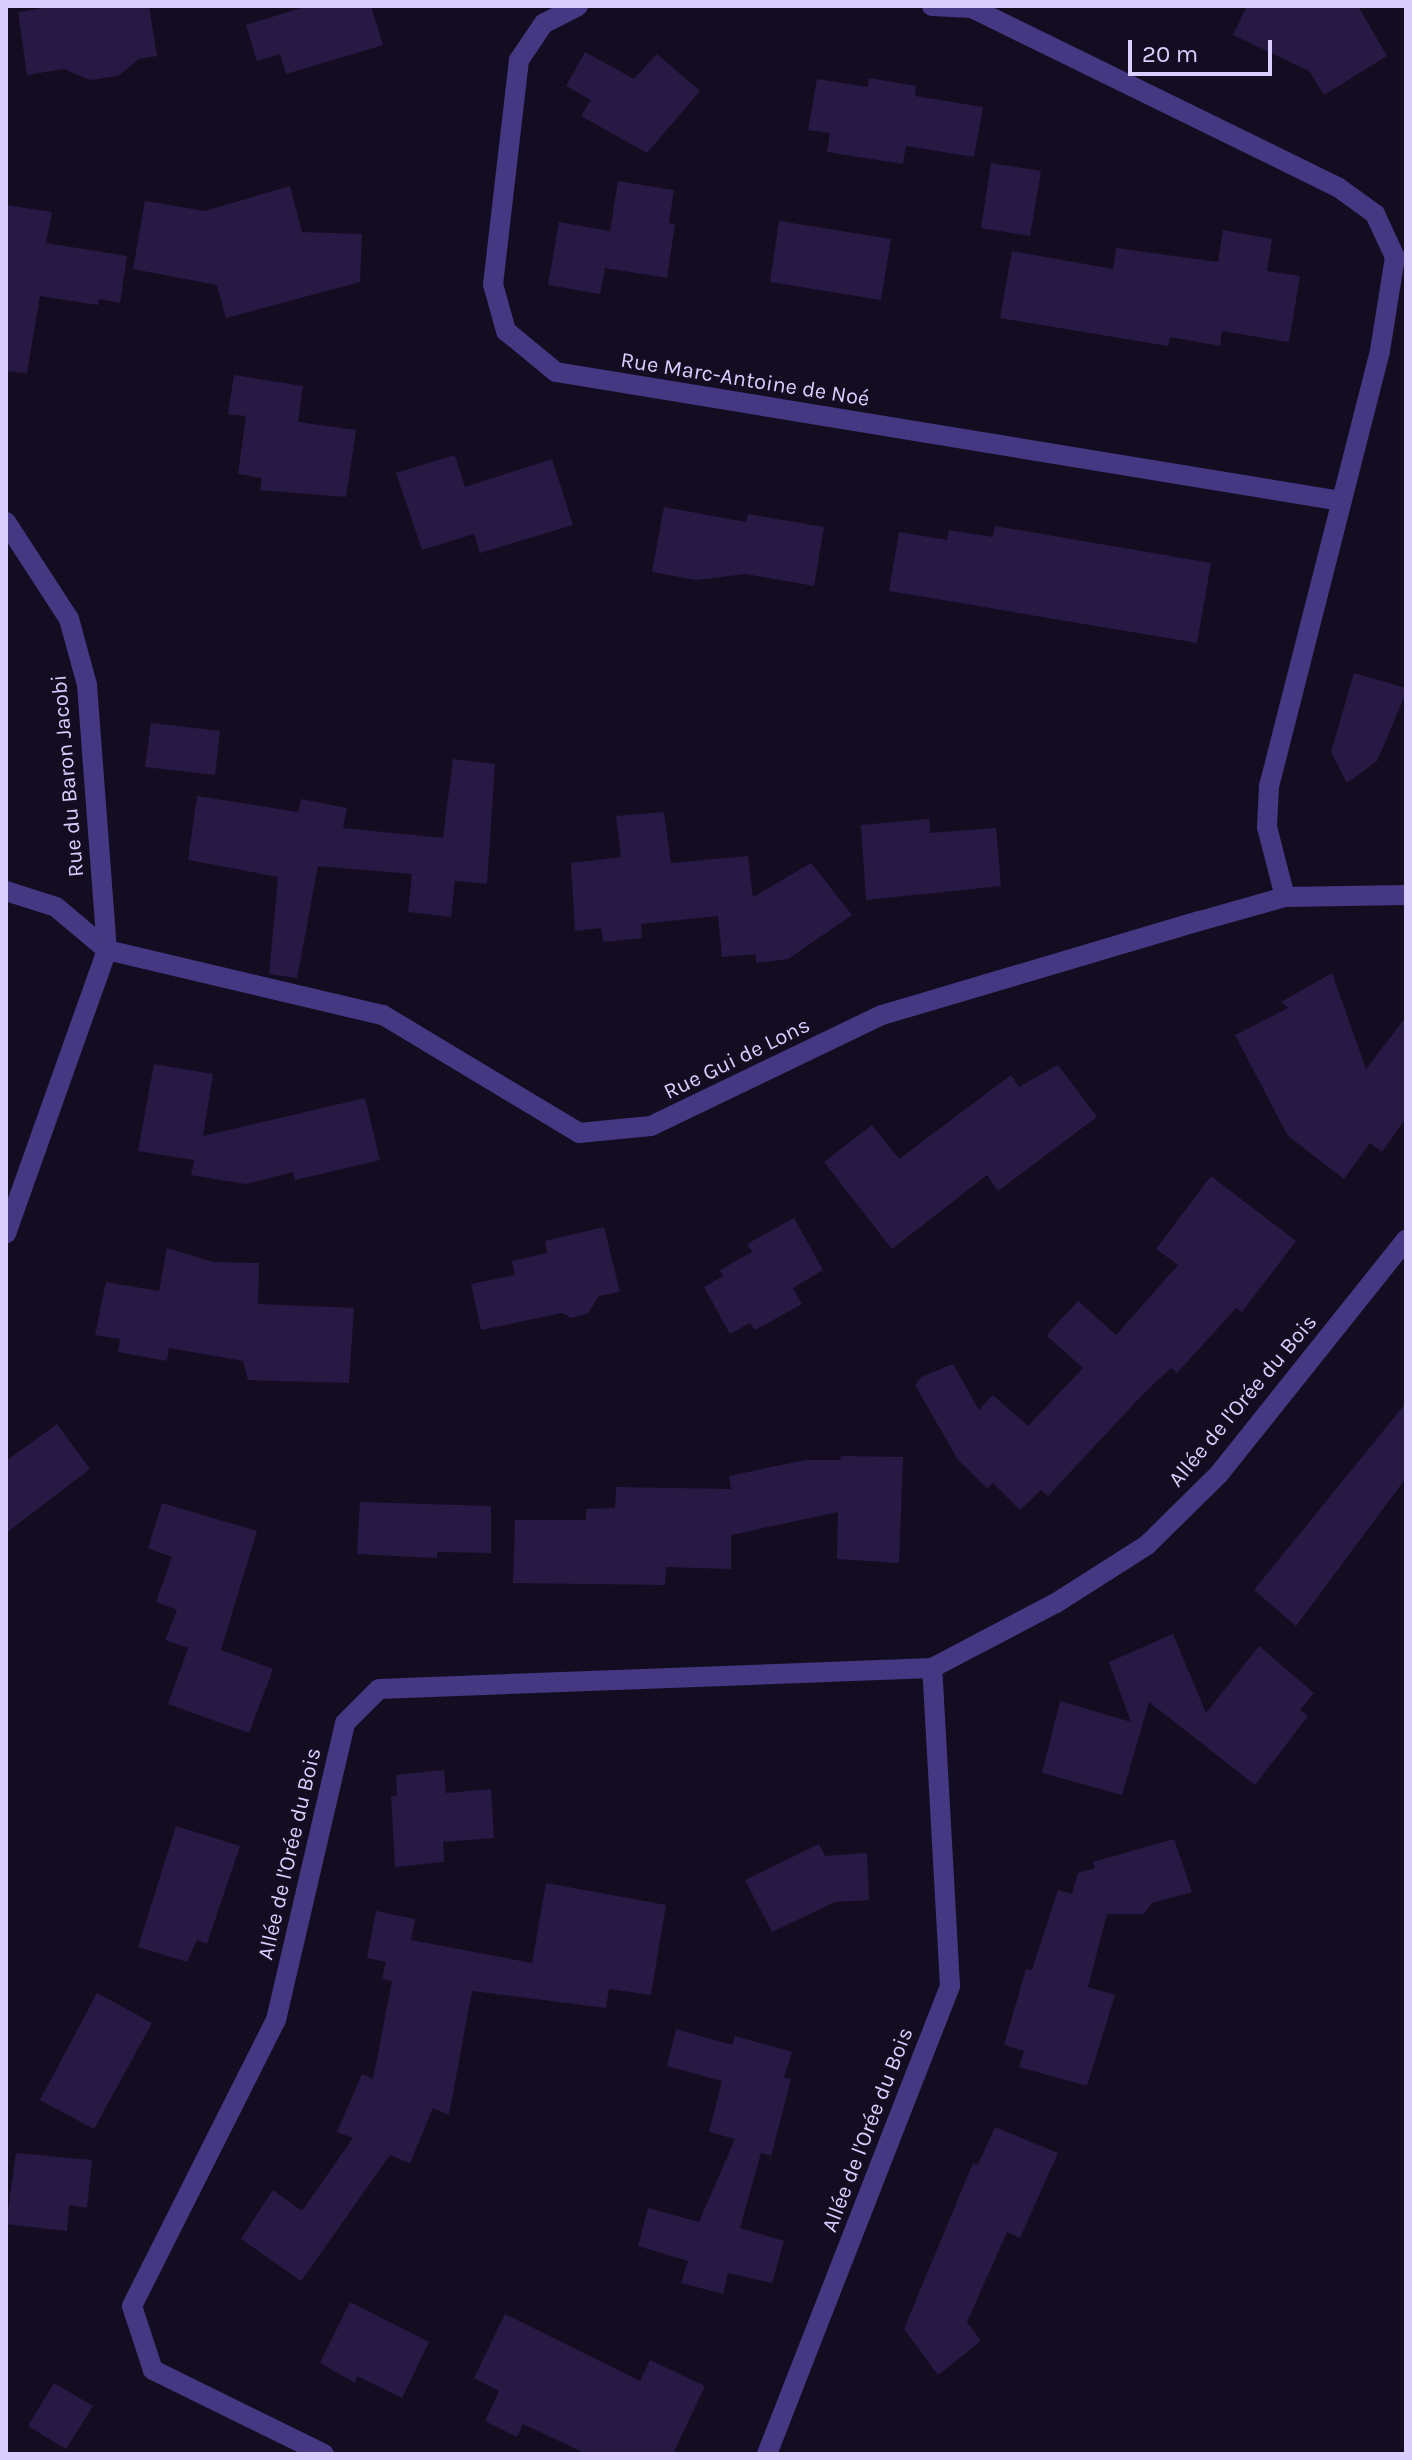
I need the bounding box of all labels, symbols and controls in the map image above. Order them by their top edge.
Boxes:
scale bar [1132,24,1276,74]
text: 20 m [1142,40,1198,68]
street label: Rue Marc-Antoine de Noé [619,347,871,413]
street label: Rue du Baron Jacobi [46,674,90,878]
street label: Rue Gui de Lons [660,1012,814,1106]
street label: Allée de l'Orée du Bois [1163,1309,1323,1493]
street label: Allée de l'Orée du Bois [253,1745,327,1963]
street label: Allée de l'Orée du Bois [817,2024,919,2236]

